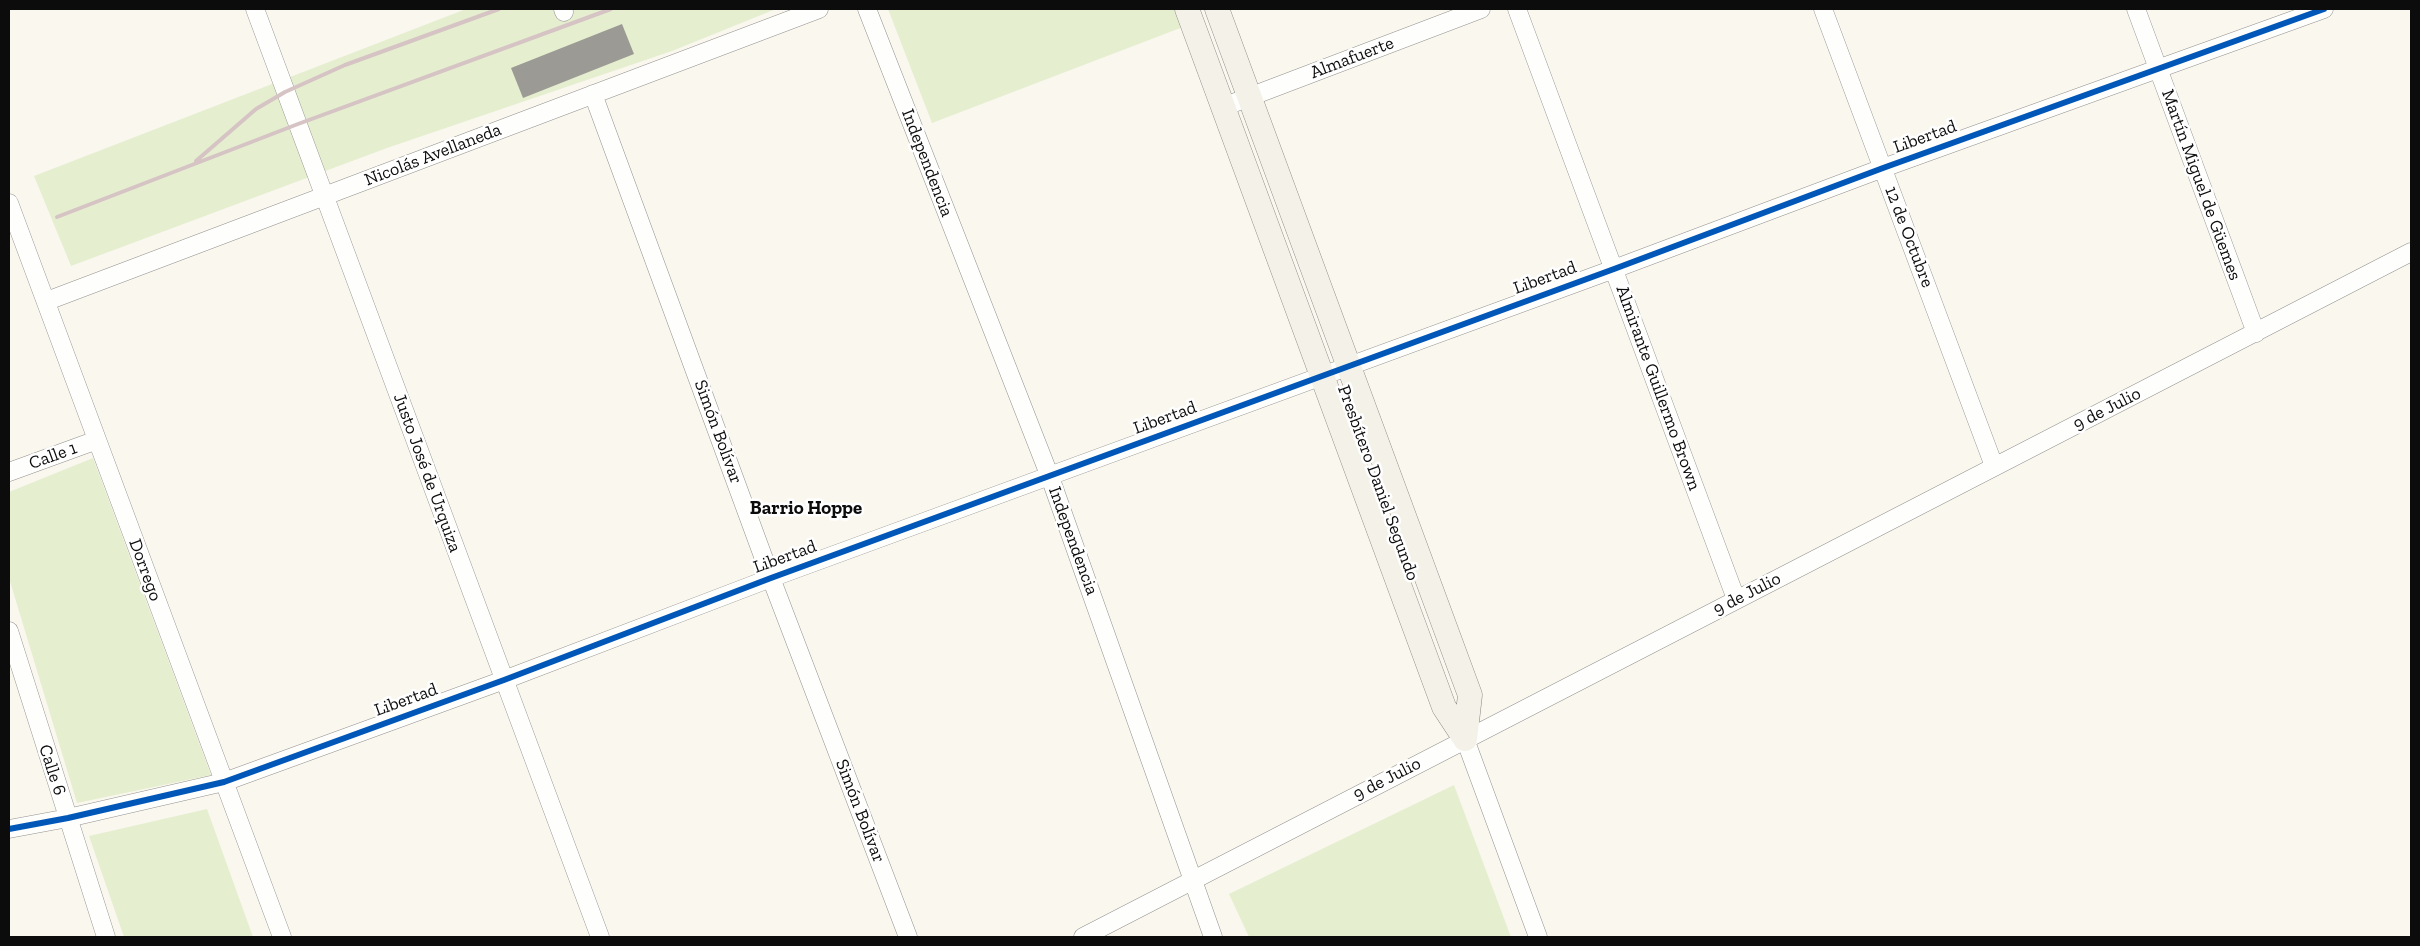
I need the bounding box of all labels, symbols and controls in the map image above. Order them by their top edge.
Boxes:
street label: Almafuerte [1307,32,1397,84]
street label: Martín Miguel de Güemes [2156,87,2246,283]
street label: Independencia [897,106,957,220]
street label: Libertad [1890,116,1960,158]
street label: Nicolás Avellaneda [362,119,504,191]
street label: 12 de Octubre [1880,183,1938,291]
street label: Libertad [1510,257,1580,299]
street label: Almirante Guillermo Brown [1611,283,1705,493]
street label: Simón Bolívar [689,377,747,487]
street label: Presbítero Daniel Segundo [1333,382,1423,584]
street label: 9 de Julio [2070,383,2144,435]
street label: Justo José de Urquiza [388,391,466,555]
street label: Libertad [1130,397,1200,439]
street label: Calle 1 [26,437,80,475]
street label: Independencia [1043,484,1103,598]
district label: Barrio Hoppe [750,498,862,520]
street label: Dorrego [124,536,166,604]
street label: Libertad [750,536,820,578]
street label: 9 de Julio [1710,568,1784,620]
street label: Libertad [371,679,441,721]
street label: Calle 6 [34,742,70,798]
street label: 9 de Julio [1350,753,1424,805]
street label: Simón Bolívar [830,756,890,866]

